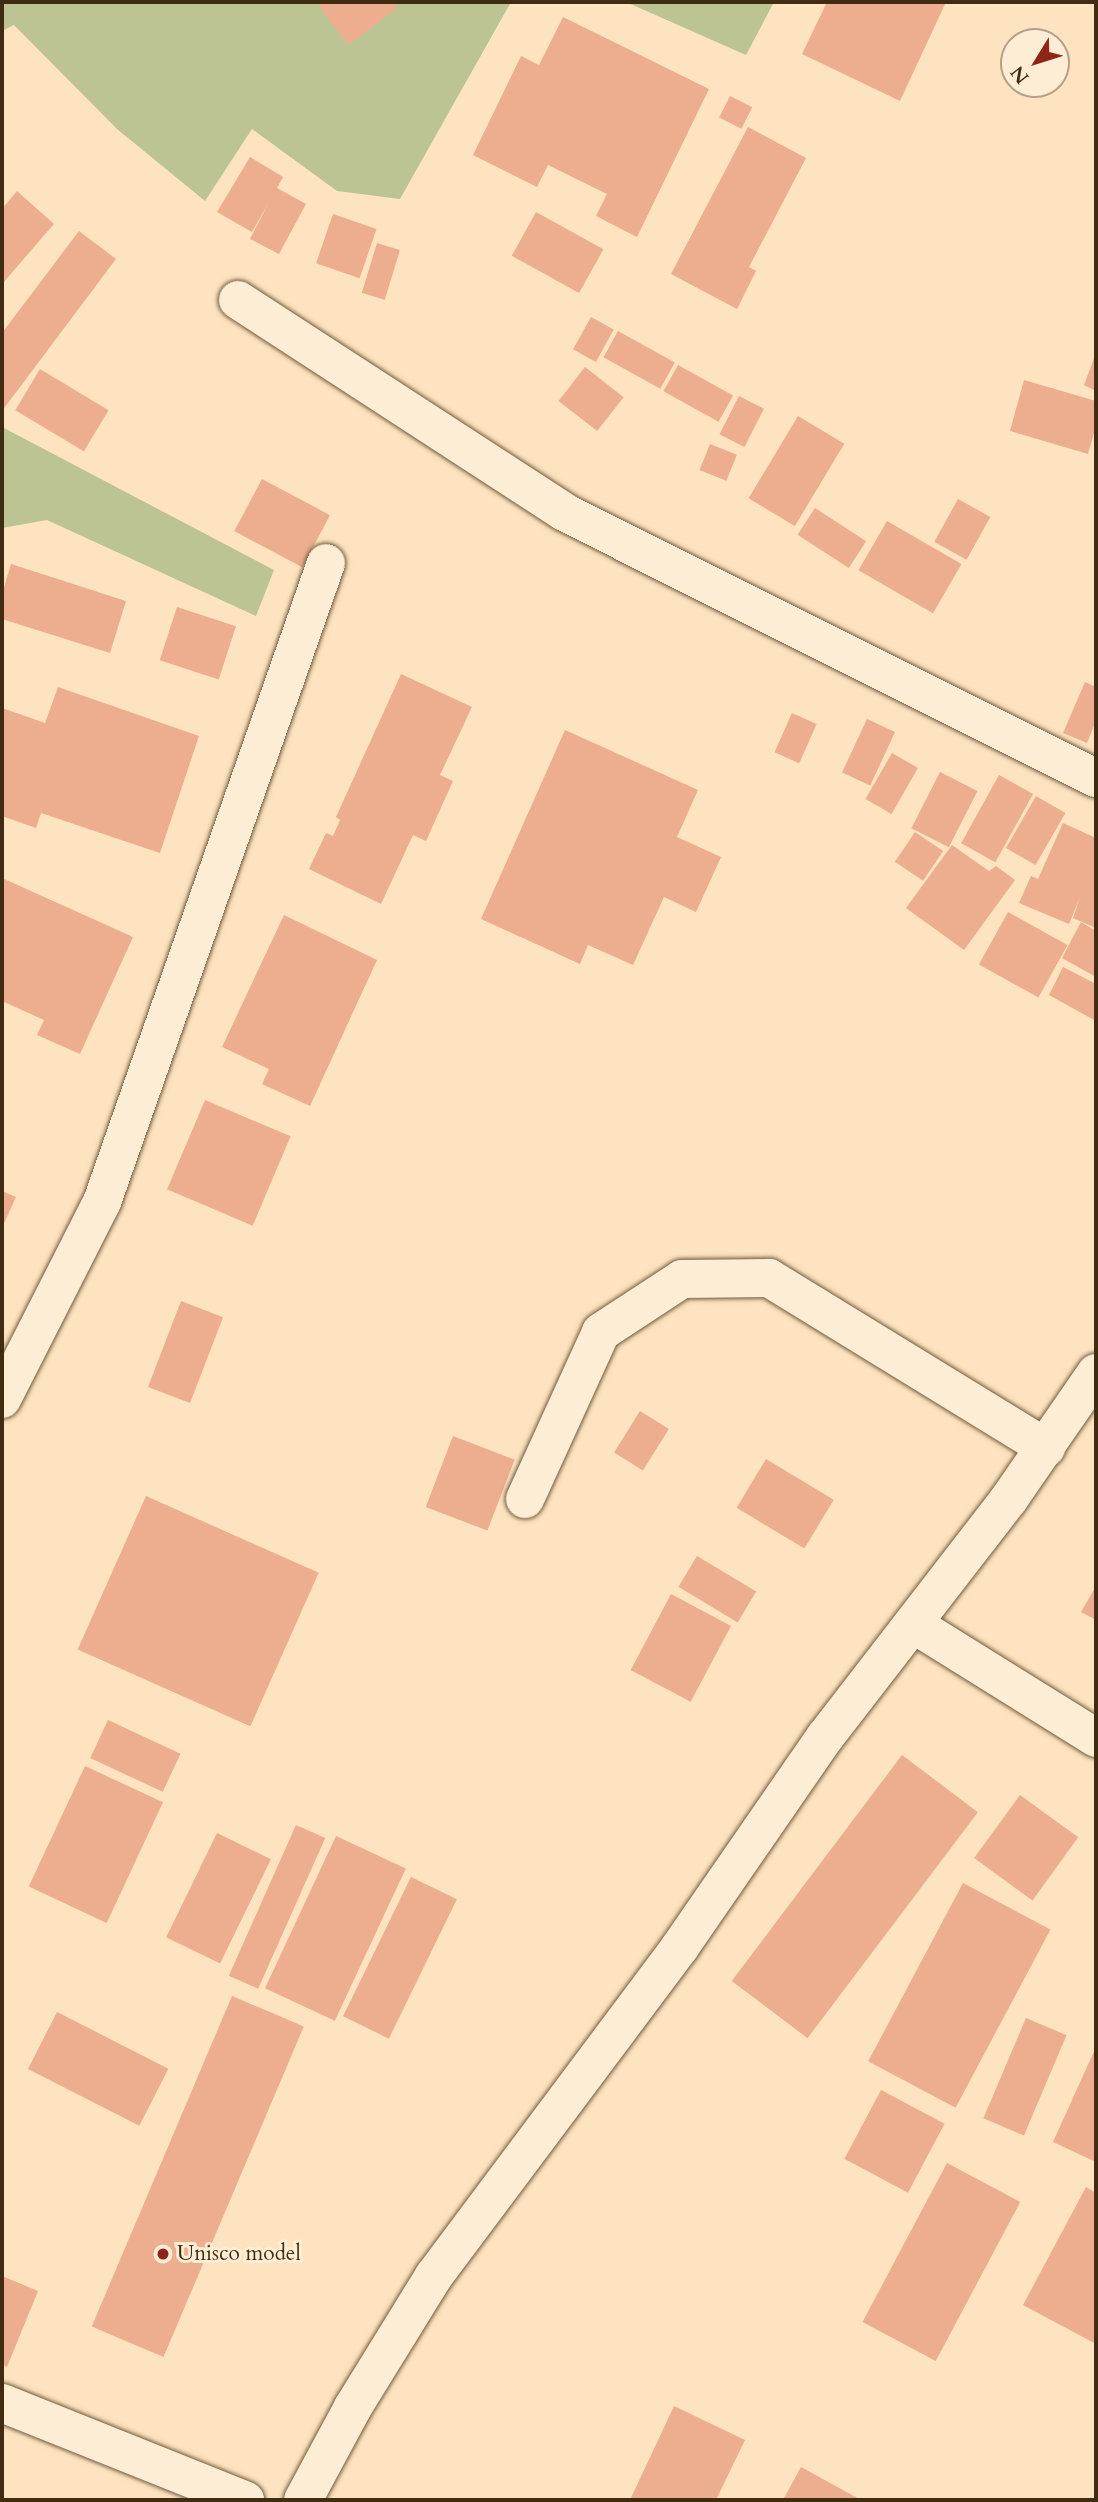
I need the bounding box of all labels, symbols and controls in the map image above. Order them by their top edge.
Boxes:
north arrow [1000,28,1070,98]
text: N [1005,60,1035,89]
place label: Unisco model [177,2241,301,2267]
marker: Unisco model [155,2246,171,2262]

